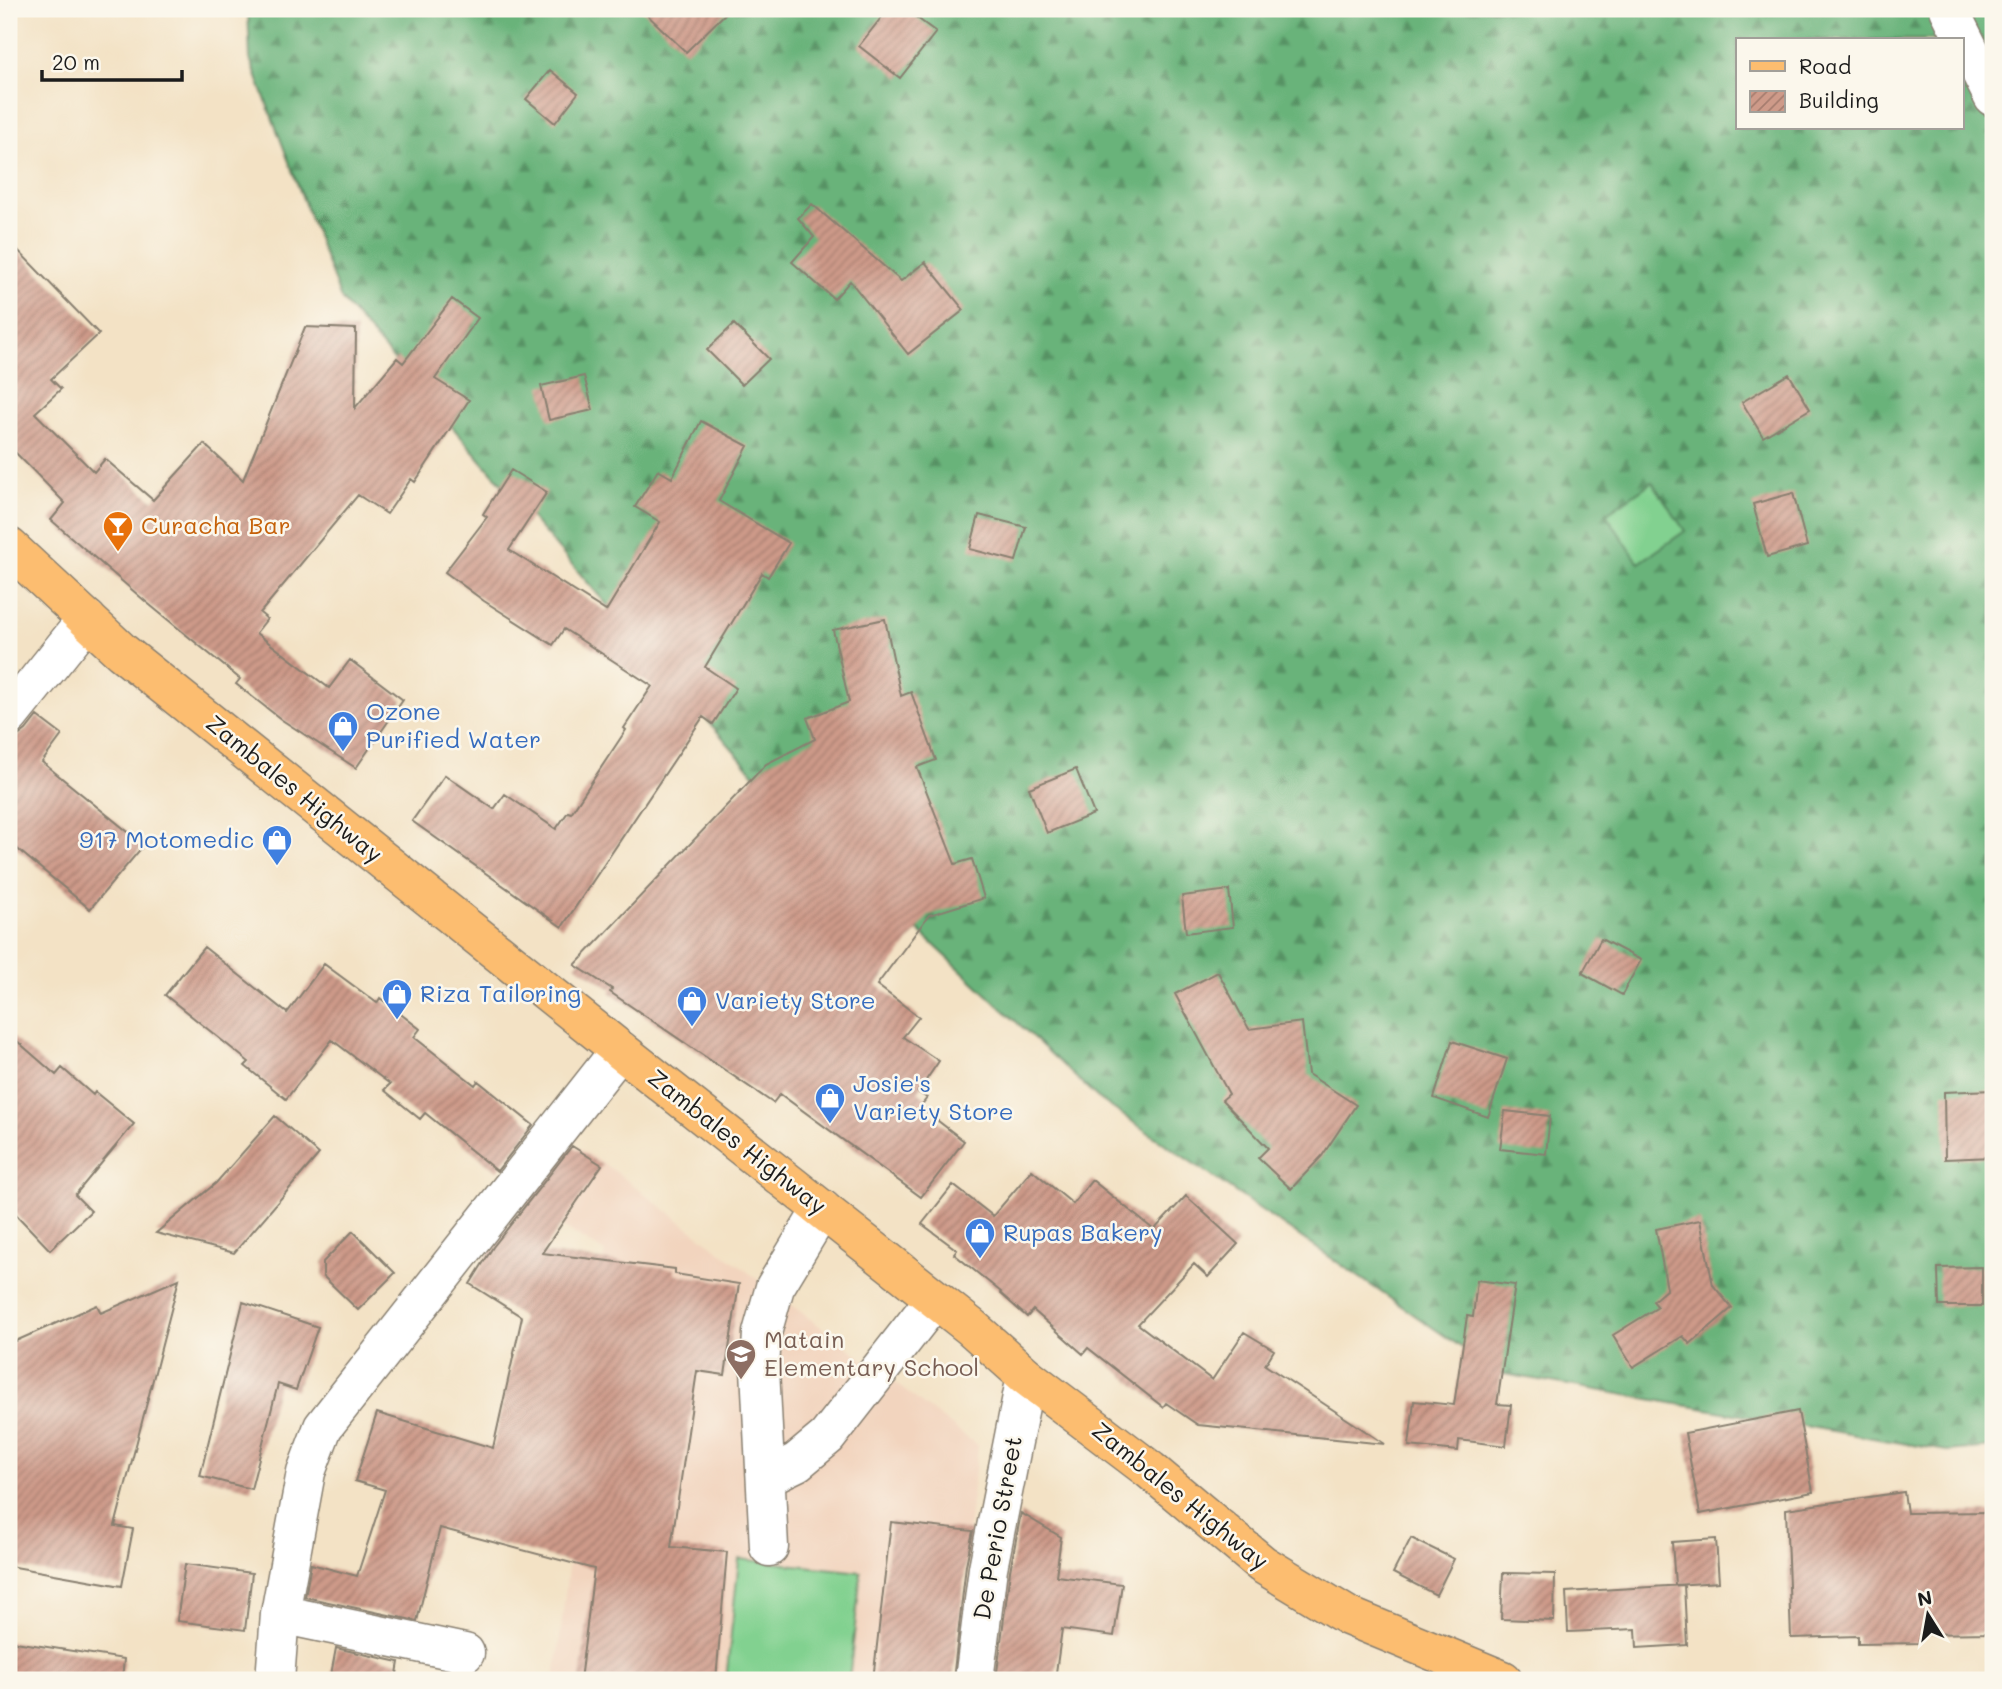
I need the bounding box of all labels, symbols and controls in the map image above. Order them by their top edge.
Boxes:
scale bar [42,38,182,82]
legend [1736,38,1964,130]
text: 20 m [52,48,100,75]
text: Road [1799,52,1851,79]
text: Building [1799,86,1879,113]
bar icon: Curacha Bar [101,509,135,553]
place label: Curacha Bar [141,509,290,540]
place label: Ozone Purified Water [366,695,541,754]
street label: Zambales Highway [200,707,390,869]
shop icon: Ozone Purified Water [326,709,360,753]
place label: 917 Motomedic [79,823,254,854]
shop icon: 917 Motomedic [260,823,294,867]
shop icon: Riza Tailoring [380,977,414,1021]
place label: Riza Tailoring [420,977,581,1008]
shop icon: Variety Store [675,984,709,1028]
place label: Variety Store [715,984,876,1015]
street label: Zambales Highway [642,1061,834,1220]
place label: Josie's Variety Store [853,1067,1014,1126]
shop icon: Josie's Variety Store [813,1081,847,1125]
shop icon: Rupas Bakery [963,1216,997,1260]
place label: Rupas Bakery [1003,1216,1163,1247]
place label: Matain Elementary School [764,1323,979,1382]
school or university icon: Matain Elementary School [724,1337,758,1381]
street label: Zambales Highway [1086,1414,1276,1576]
street label: De Perio Street [965,1433,1028,1622]
north arrow [1894,1580,1964,1650]
text: N [1915,1584,1934,1611]

